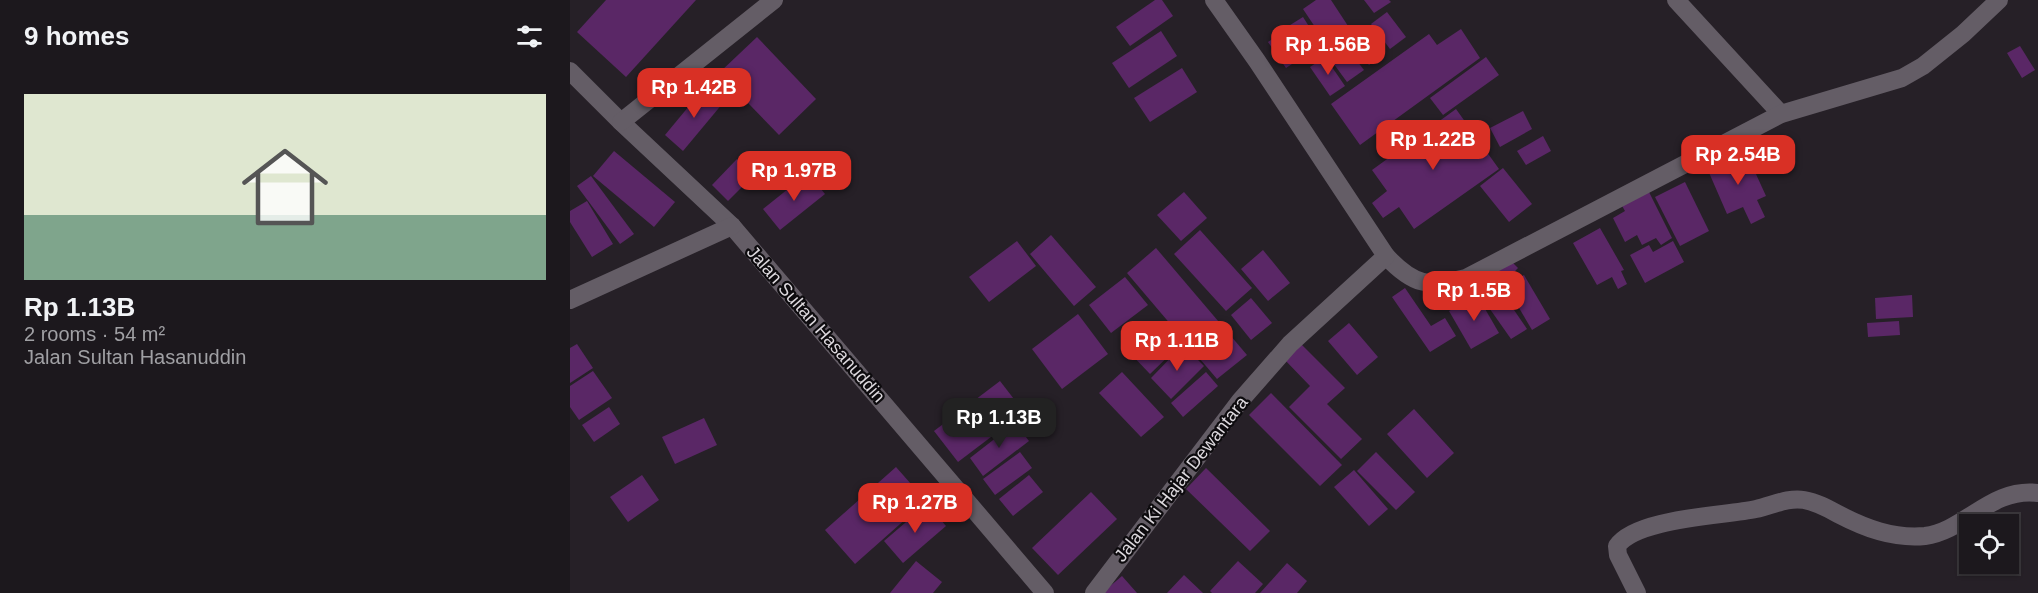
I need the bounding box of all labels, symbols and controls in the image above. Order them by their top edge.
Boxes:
icon: filters [513,20,546,53]
text: 9 homes [24,21,130,51]
pin: Rp 1.56B [1266,25,1390,76]
text: Rp 1.56B [1285,33,1371,55]
pin: Rp 1.42B [632,68,756,119]
text: Rp 1.42B [651,76,737,98]
pin: Rp 1.22B [1371,120,1495,171]
text: Rp 1.22B [1390,128,1476,150]
icon: home [231,133,339,241]
pin: Rp 2.54B [1676,135,1800,186]
text: Rp 2.54B [1695,143,1781,165]
pin: Rp 1.97B [732,151,856,202]
text: Rp 1.97B [751,159,837,181]
street label: Jalan Sultan Hasanuddin [743,242,889,406]
pin: Rp 1.5B [1419,271,1529,322]
text: Rp 1.5B [1437,279,1511,301]
text: Rp 1.13B [24,292,135,322]
pin: Rp 1.11B [1115,321,1239,372]
text: 2 rooms · 54 m² [24,323,165,345]
text: Rp 1.11B [1135,329,1219,351]
text: Jalan Sultan Hasanuddin [24,346,246,368]
street label: Jalan Ki Hajar Dewantara [1110,392,1252,566]
pin: Rp 1.13B [937,398,1061,449]
text: Rp 1.13B [956,406,1042,428]
pin: Rp 1.27B [853,483,977,534]
text: Rp 1.27B [872,491,958,513]
map controls [1959,514,2019,574]
button: locate [1959,514,2019,574]

